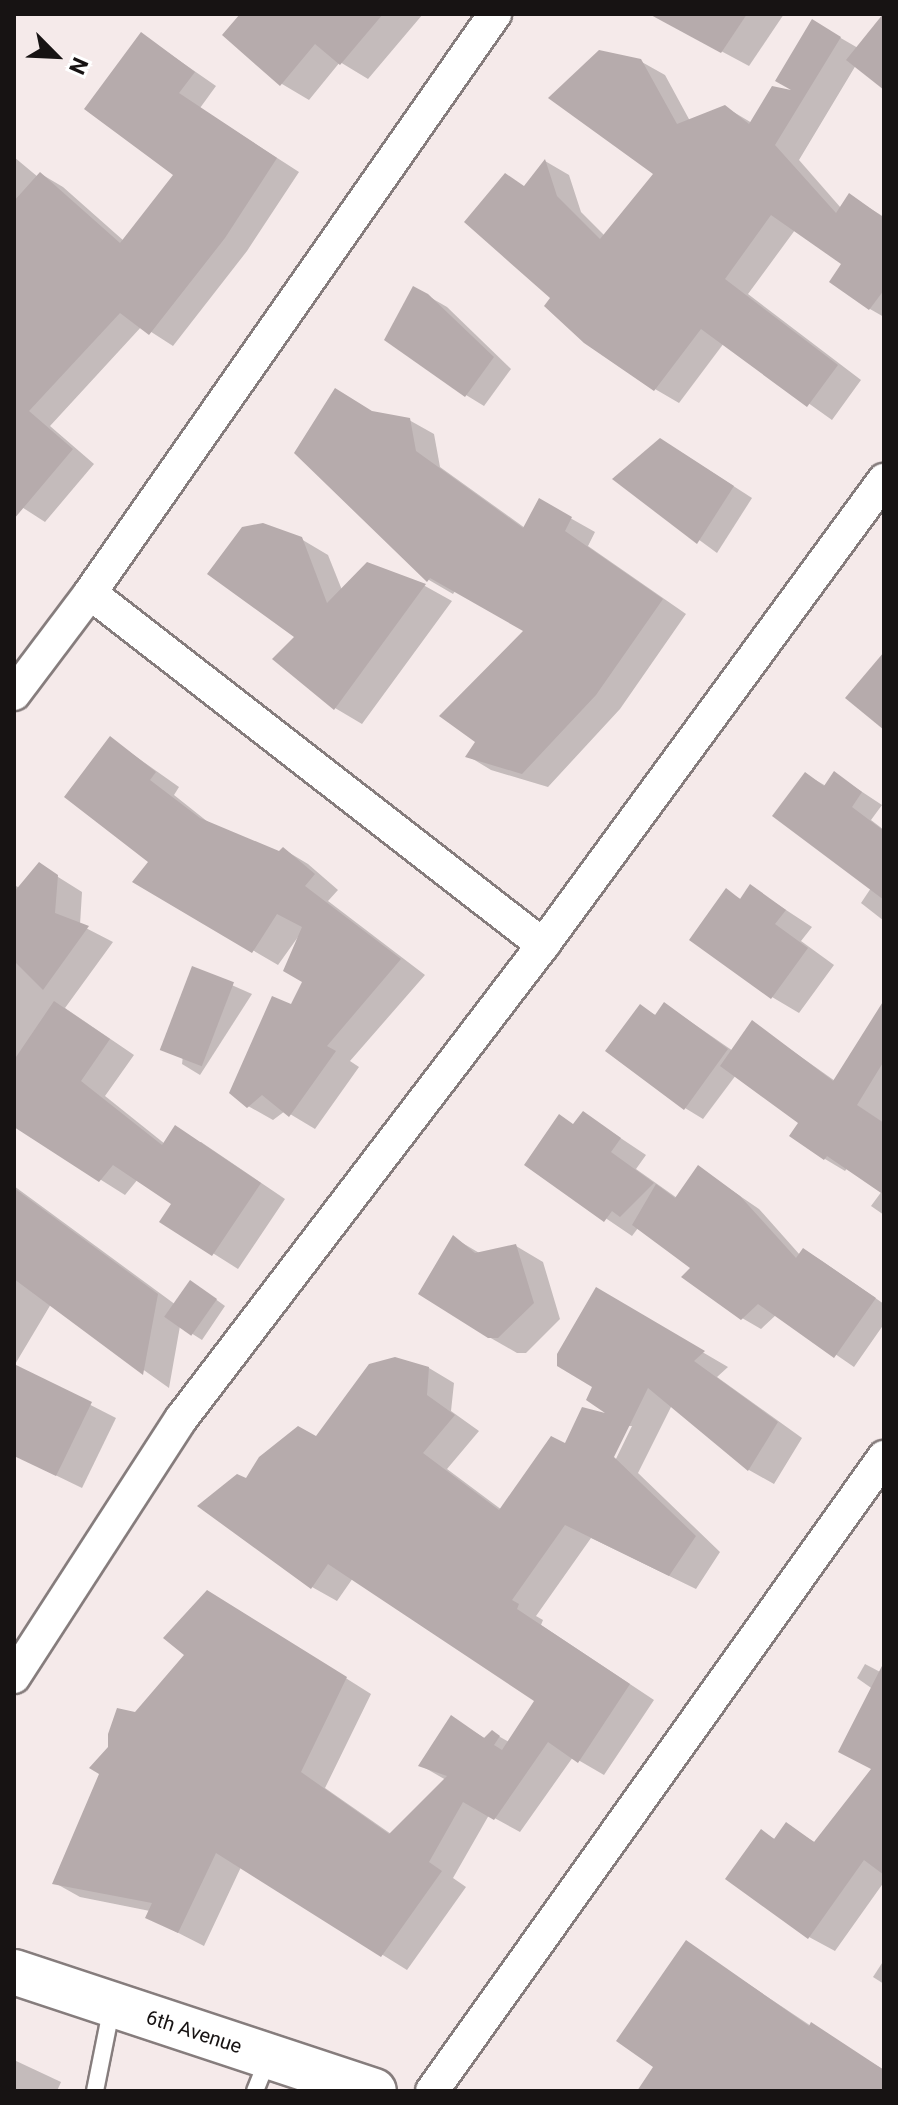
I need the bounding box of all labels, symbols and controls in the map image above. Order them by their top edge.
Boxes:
north arrow [16,16,96,96]
text: N [64,54,93,78]
street label: 6th Avenue [143,2005,245,2059]

